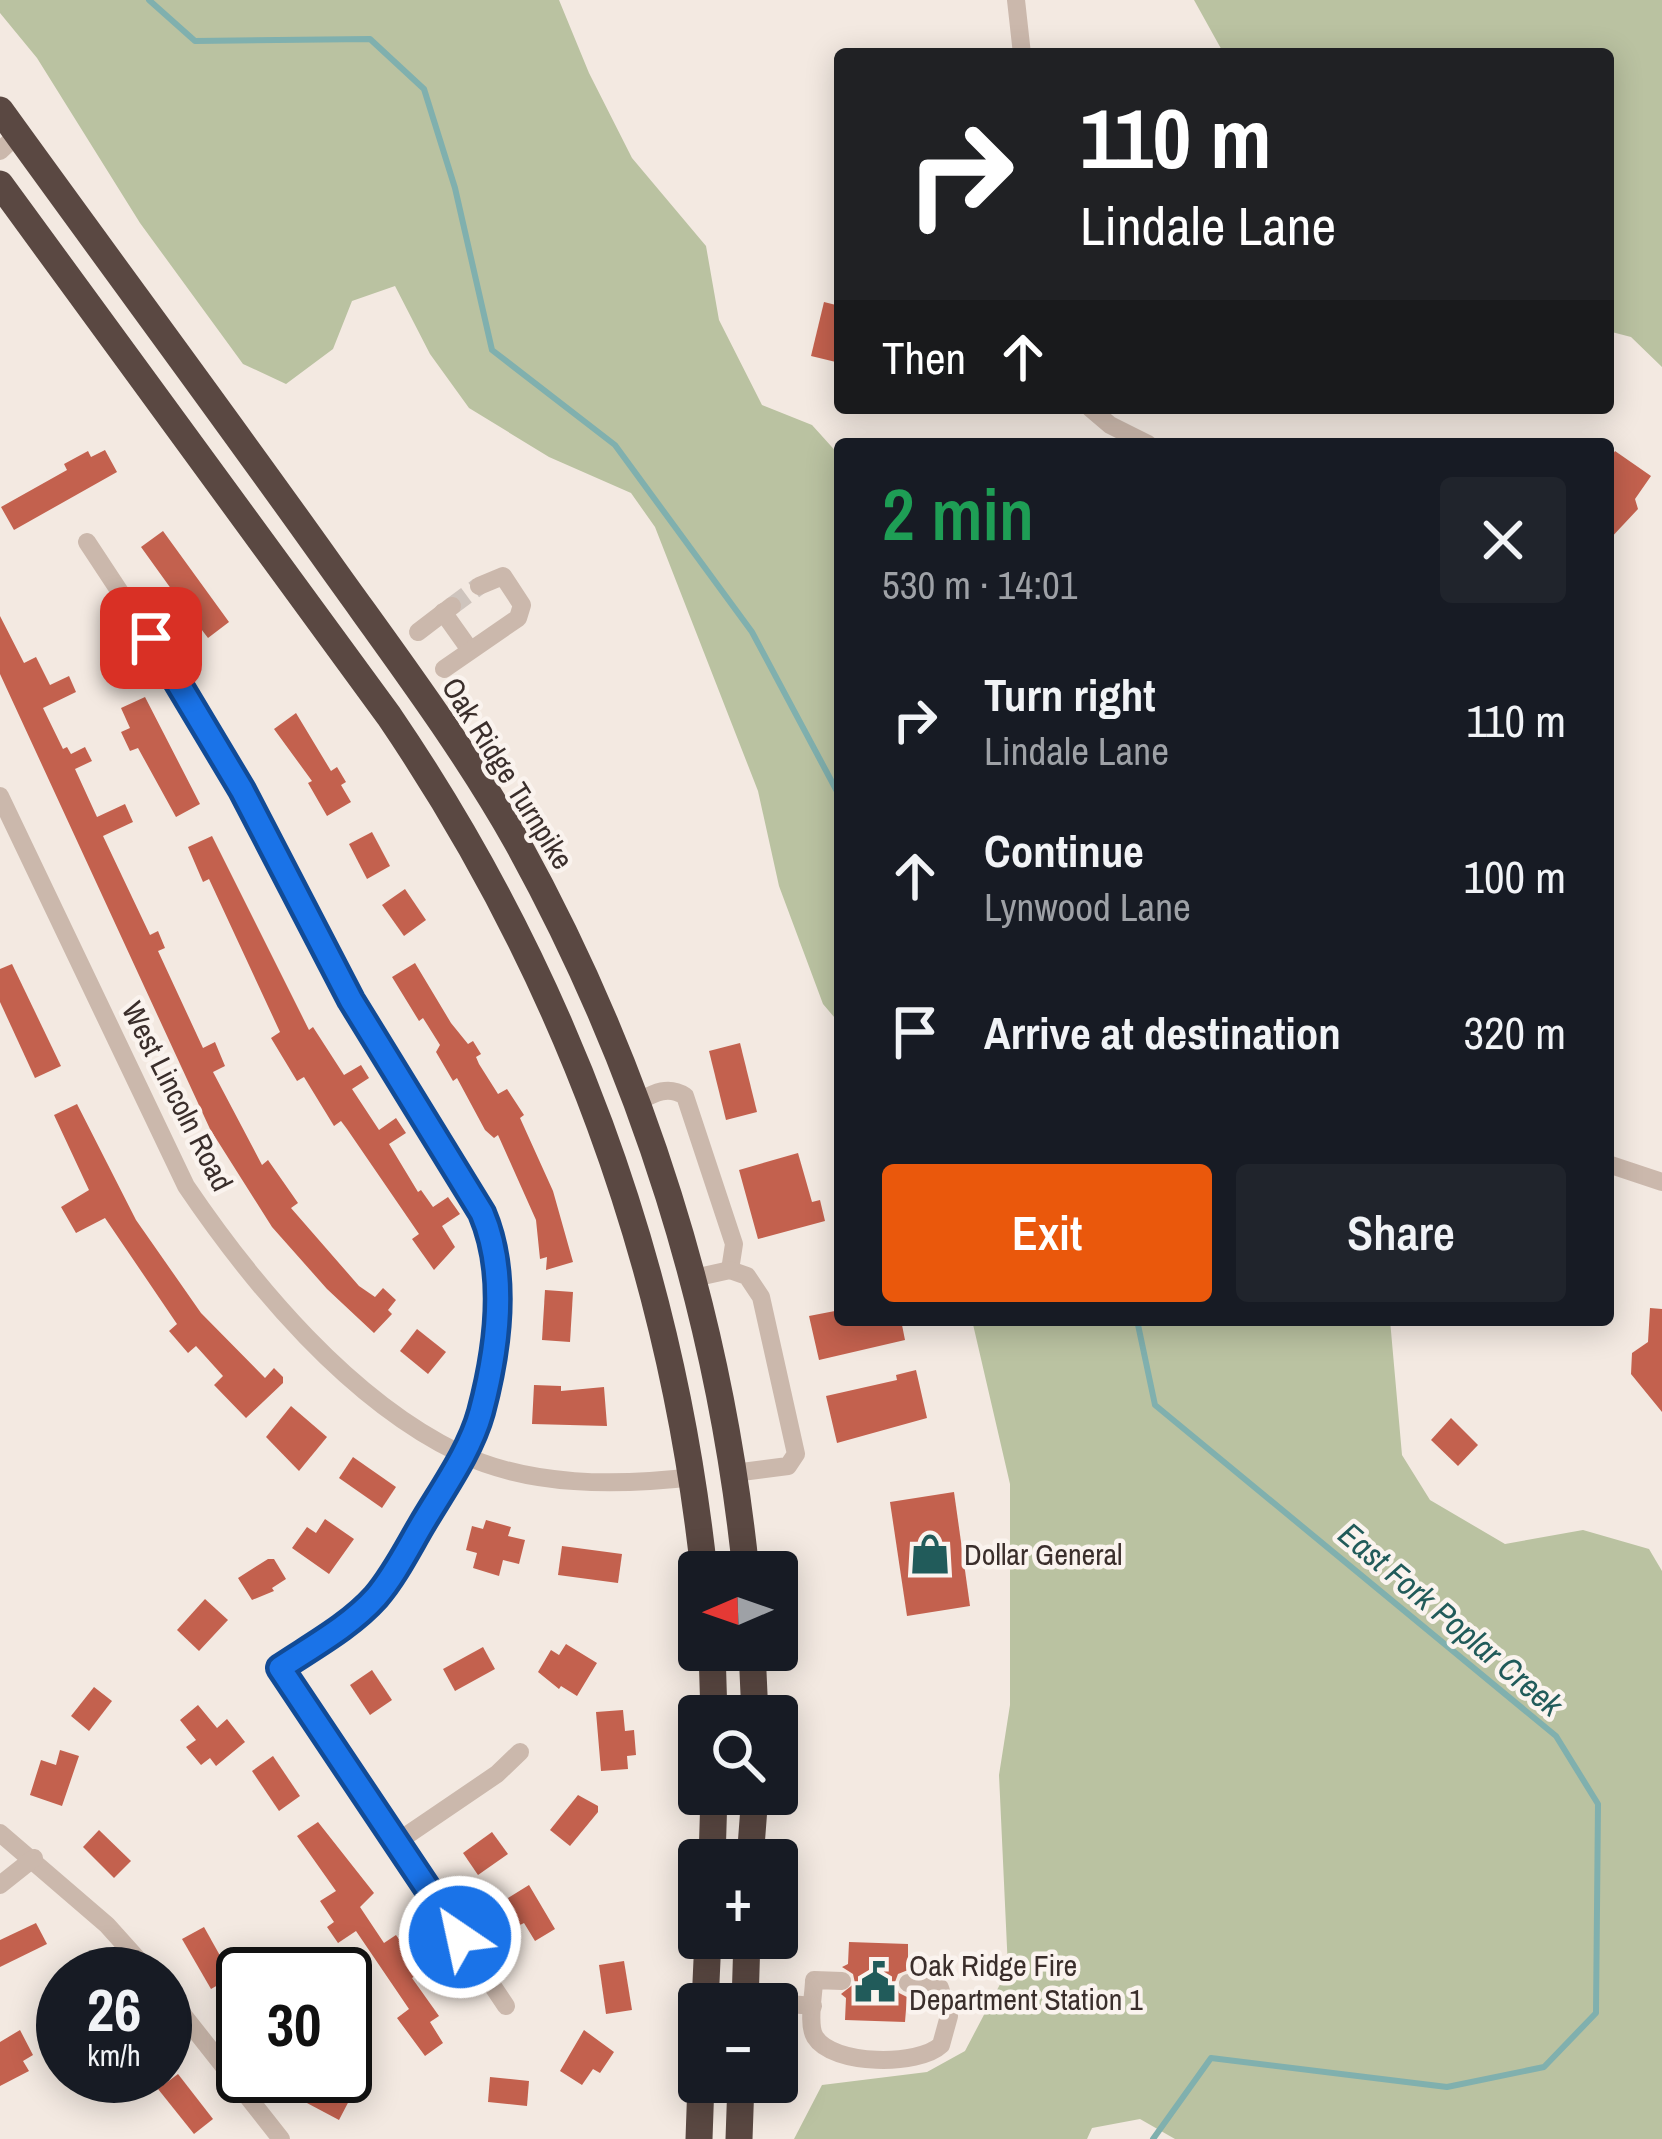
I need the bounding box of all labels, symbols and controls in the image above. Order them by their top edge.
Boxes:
text: 110 m [1080,81,1272,194]
icon: right [882,96,1038,252]
text: Lindale Lane [1080,189,1336,262]
icon: ahead [990,324,1056,390]
text: Then [882,327,966,388]
text: 2 min [882,465,1034,562]
button: close [1440,477,1566,603]
text: 530 m · 14:01 [882,559,1078,611]
pin [100,587,202,689]
icon: arrive [118,605,184,671]
text: Turn right [984,664,1156,725]
street label: Oak Ridge Turnpike [433,670,583,876]
icon: right [882,687,948,753]
text: 110 m [1466,690,1566,751]
text: Lindale Lane [984,725,1169,777]
text: Continue [984,820,1144,881]
icon: ahead [882,843,948,909]
text: 100 m [1463,846,1566,907]
text: Lynwood Lane [984,881,1191,933]
street label: West Lincoln Road [113,995,243,1197]
icon: arrive [882,999,948,1065]
text: Arrive at destination [984,1002,1341,1063]
text: 320 m [1463,1002,1566,1063]
button: Exit [882,1164,1212,1302]
button: Share [1236,1164,1566,1302]
water label: East Fork Poplar Creek [1330,1512,1574,1727]
shop icon: Dollar General [907,1531,953,1577]
place label: Dollar General [964,1534,1123,1574]
north arrow [678,1551,798,1671]
map controls [678,1551,798,2103]
button: search [678,1695,798,1815]
button: + [678,1839,798,1959]
position arrow [397,1874,523,2000]
place label: Oak Ridge Fire Department Station 1 [909,1945,1143,2019]
speed limit sign: 30 [216,1947,372,2103]
public building icon: Oak Ridge Fire Department Station 1 [852,1959,898,2005]
text: 26 [87,1969,141,2050]
button: − [678,1983,798,2103]
text: km/h [87,2035,141,2075]

